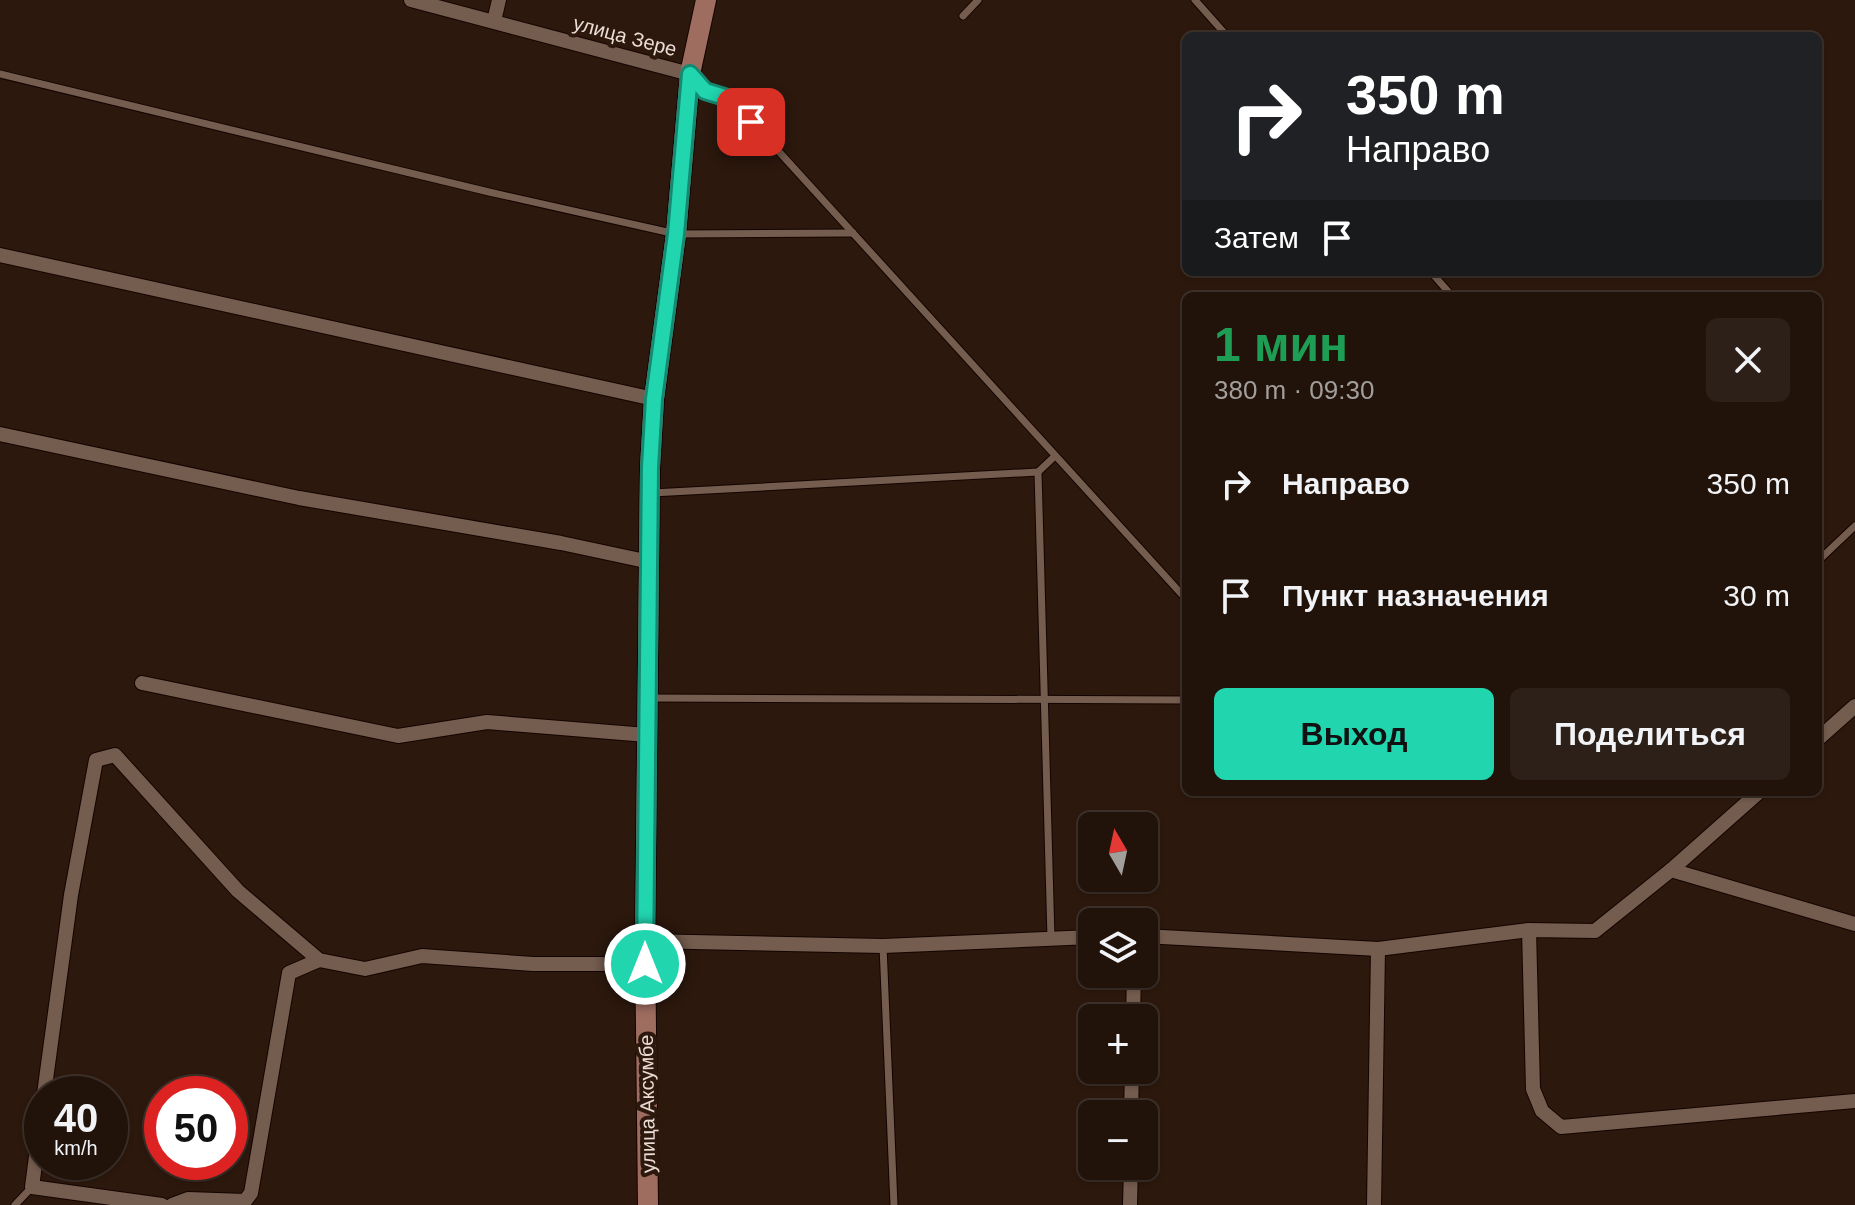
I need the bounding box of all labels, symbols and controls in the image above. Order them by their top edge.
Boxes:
street label: улица Зере [571,12,679,60]
text: 350 m [1346,63,1505,126]
icon: right [1214,64,1318,168]
pin [717,88,785,156]
icon: arrive [729,100,773,144]
text: Направо [1346,129,1490,170]
icon: arrive [1315,216,1359,260]
text: Затем [1214,221,1299,254]
text: 1 мин [1214,318,1348,371]
button: close [1706,318,1790,402]
text: 380 m · 09:30 [1214,375,1374,405]
icon: right [1214,462,1258,506]
text: Направо [1282,467,1410,500]
text: 350 m [1707,467,1790,500]
icon: arrive [1214,574,1258,618]
text: Пункт назначения [1282,579,1549,612]
text: 30 m [1723,579,1790,612]
button: Выход [1214,688,1494,780]
button: Поделиться [1510,688,1790,780]
north arrow [1078,812,1158,892]
map controls [1078,812,1158,1180]
button: layers [1078,908,1158,988]
position arrow [603,922,687,1006]
button: + [1078,1004,1158,1084]
street label: улица Аксумбе [635,1035,659,1173]
speed limit sign: 50 [144,1076,248,1180]
text: 40 [54,1096,98,1140]
button: − [1078,1100,1158,1180]
text: km/h [54,1137,98,1159]

